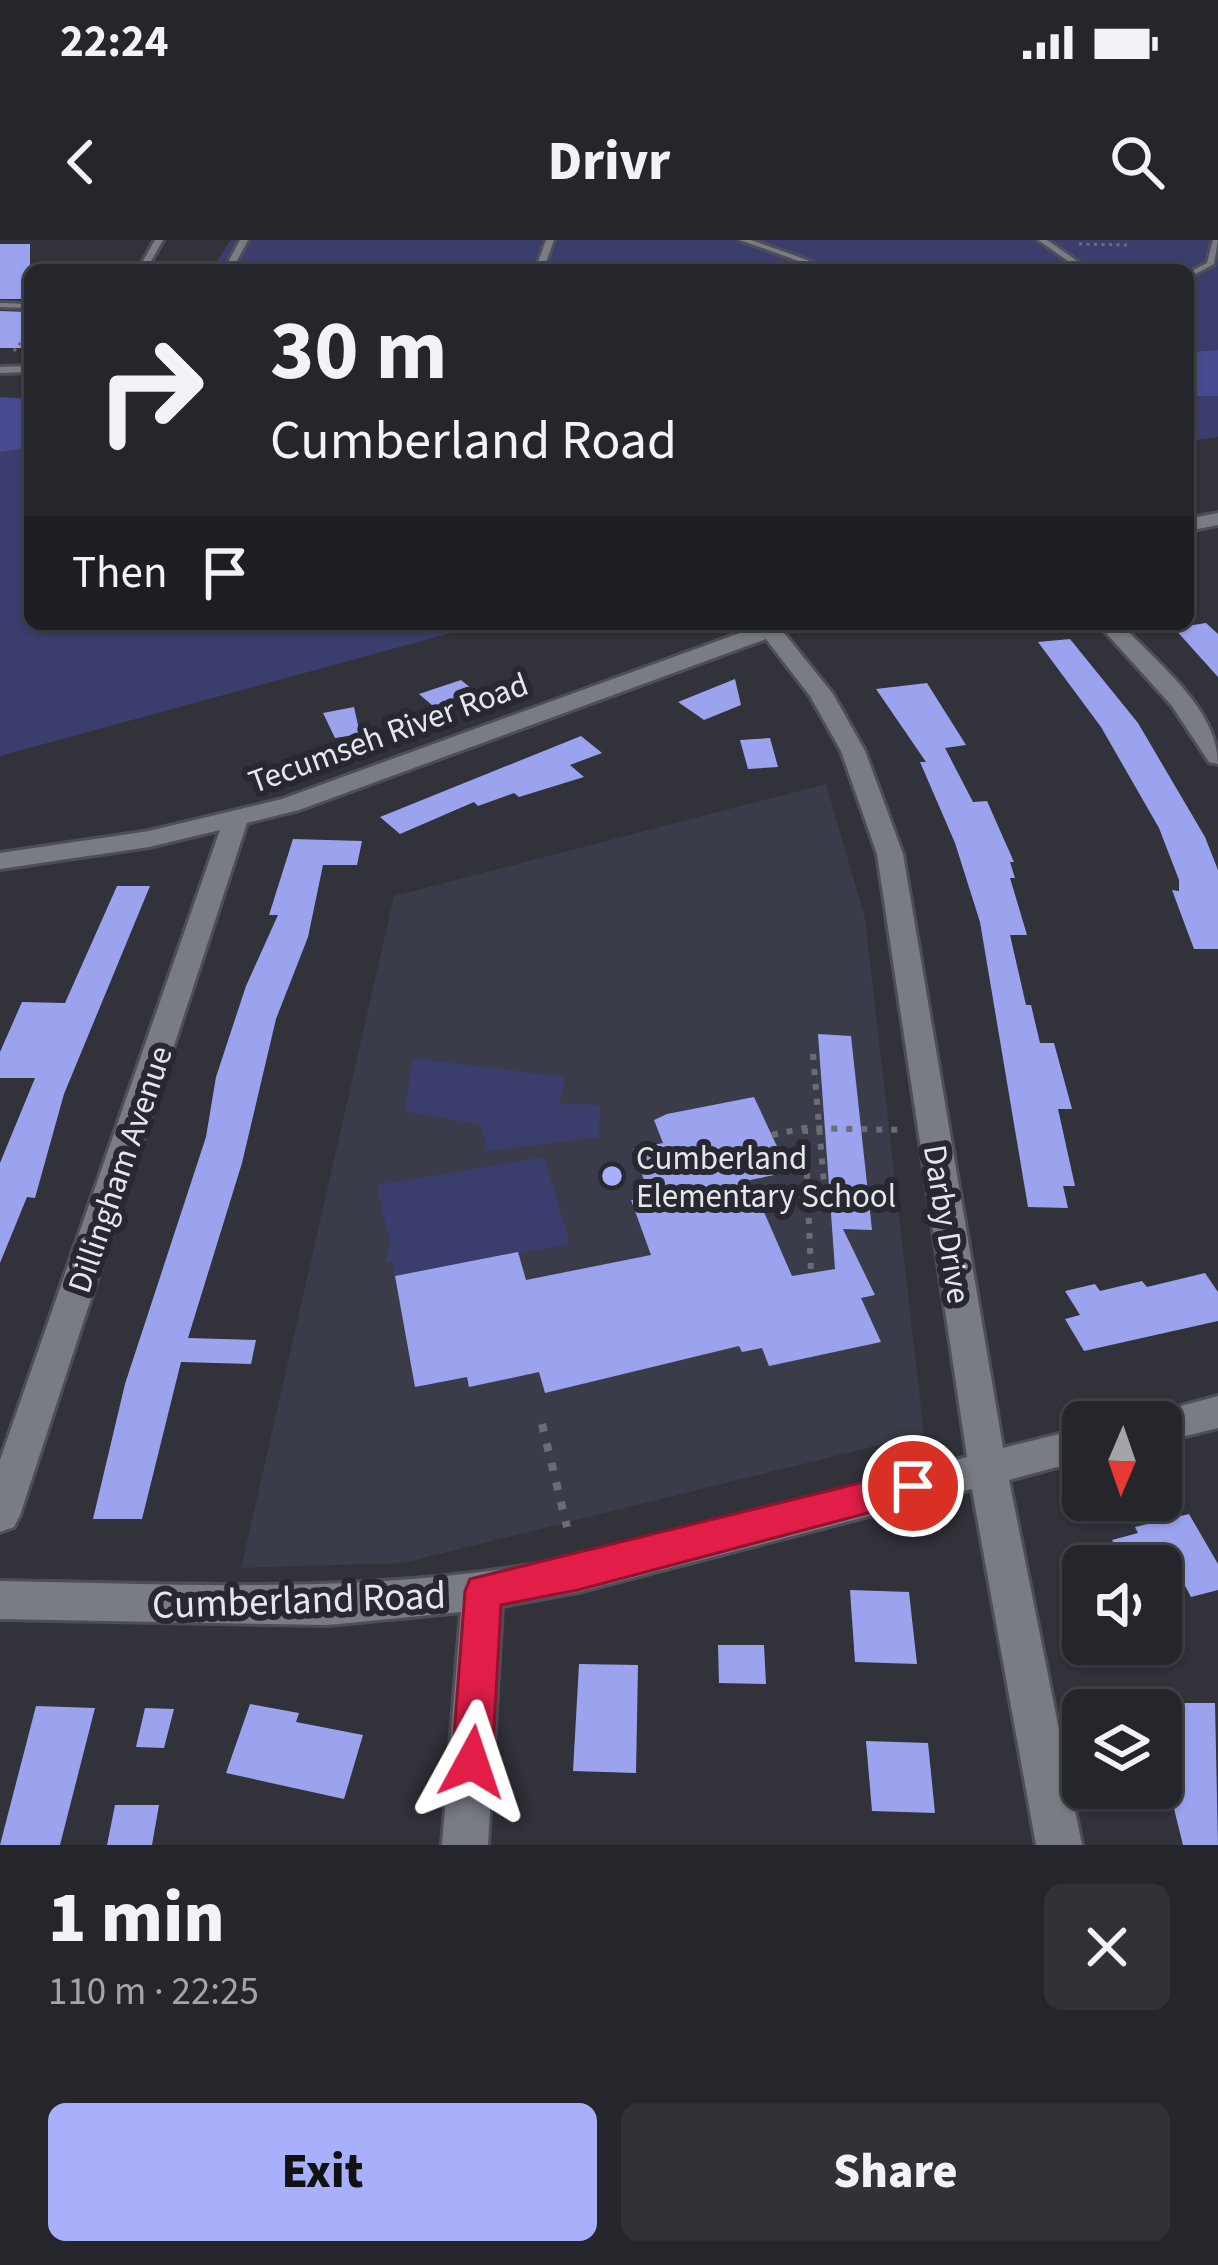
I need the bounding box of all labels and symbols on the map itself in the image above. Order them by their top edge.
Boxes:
street label: Tecumseh River Road [242,661,535,806]
street label: Dillingham Avenue [56,1040,185,1299]
place label: Cumberland Elementary School [636,1135,896,1220]
street label: Darby Drive [911,1142,982,1307]
marker: Cumberland Elementary School [599,1163,625,1189]
north arrow [1062,1401,1182,1521]
pin [862,1435,964,1537]
street label: Cumberland Road [151,1568,447,1634]
position arrow [409,1699,535,1825]

